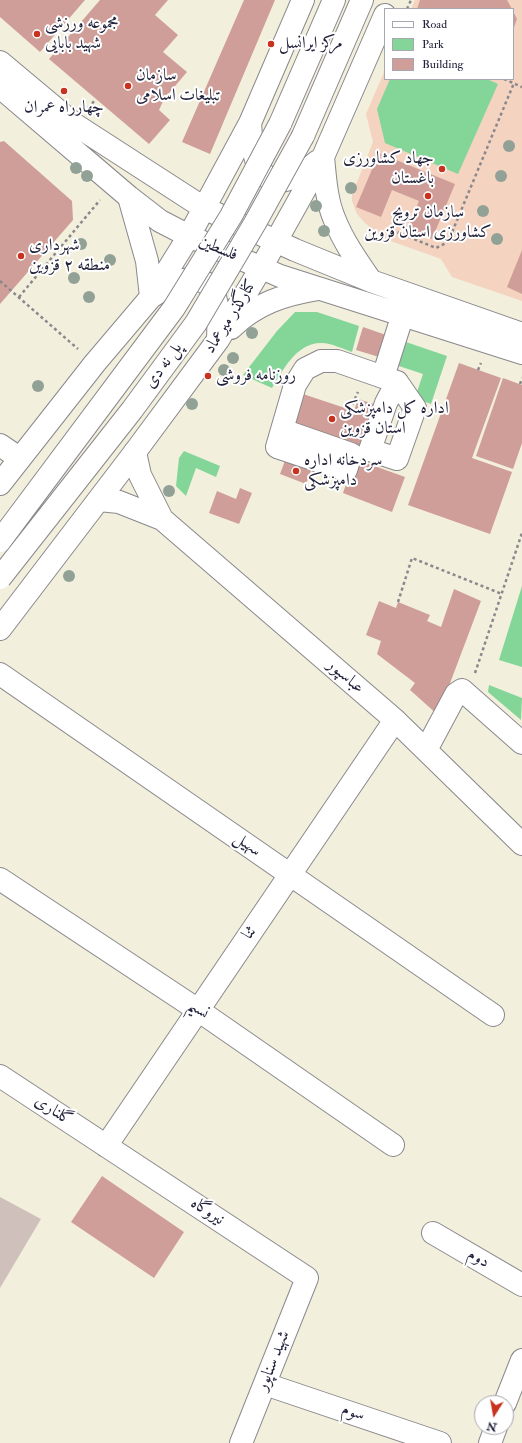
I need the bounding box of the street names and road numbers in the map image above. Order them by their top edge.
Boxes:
street label: فلسطین [195,232,241,266]
street label: کنارگذر میرعماد [200,276,262,358]
street label: پل نه دی [141,339,187,393]
street label: عباسپور [322,655,368,699]
street label: سهیل [229,828,265,862]
street label: ثنا [238,922,262,944]
street label: نسیم [183,996,213,1024]
street label: گلناری [30,1091,76,1131]
street label: نیروگاه [186,1194,228,1230]
street label: دوم [463,1245,493,1273]
street label: شهید سناپور [253,1328,295,1394]
street label: سوم [339,1400,367,1426]

